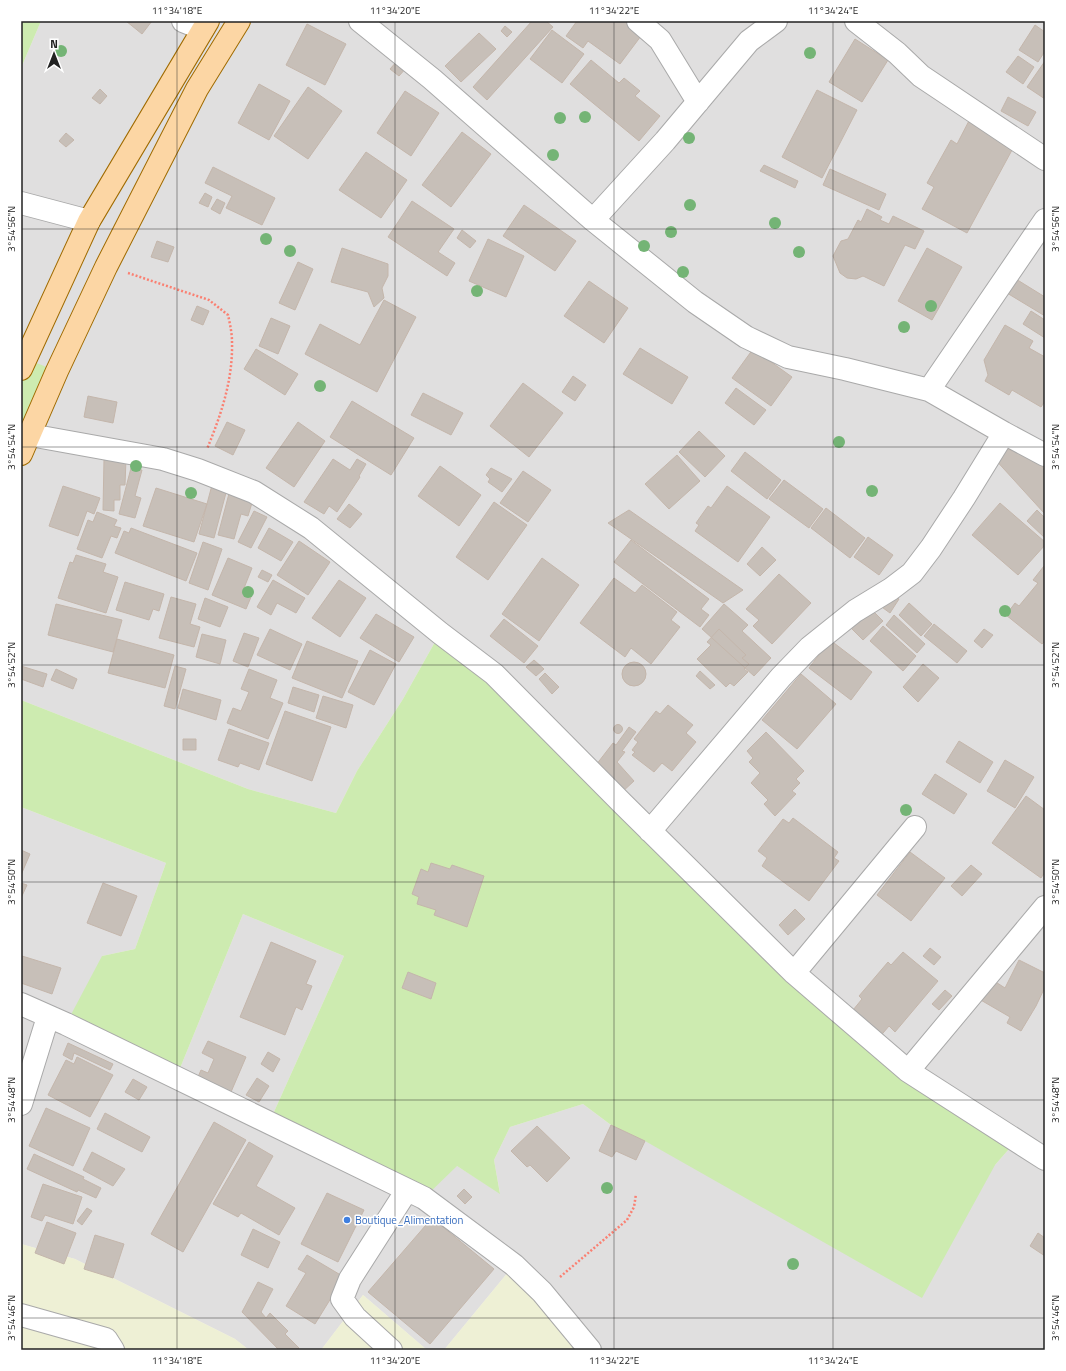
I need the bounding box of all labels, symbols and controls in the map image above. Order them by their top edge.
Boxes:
text: 11°34'18"E [152,3,203,18]
text: 11°34'20"E [370,3,421,18]
text: 11°34'22"E [589,3,640,18]
text: 11°34'24"E [808,3,859,18]
north arrow [34,34,74,74]
text: N [50,36,58,52]
text: 3°54'56"N [4,206,19,252]
text: 3°54'56"N [1048,206,1063,252]
text: 3°54'54"N [4,424,19,470]
text: 3°54'54"N [1048,424,1063,470]
text: 3°54'52"N [4,642,19,688]
text: 3°54'52"N [1048,642,1063,688]
text: 3°54'50"N [4,859,19,905]
text: 3°54'50"N [1048,859,1063,905]
text: 3°54'48"N [4,1077,19,1123]
text: 3°54'48"N [1048,1077,1063,1123]
place label: Boutique_Alimentation [355,1212,463,1228]
marker: Boutique_Alimentation [342,1215,352,1225]
text: 3°54'46"N [4,1295,19,1341]
text: 3°54'46"N [1048,1295,1063,1341]
text: 11°34'18"E [152,1353,203,1368]
text: 11°34'20"E [370,1353,421,1368]
text: 11°34'22"E [589,1353,640,1368]
text: 11°34'24"E [808,1353,859,1368]

